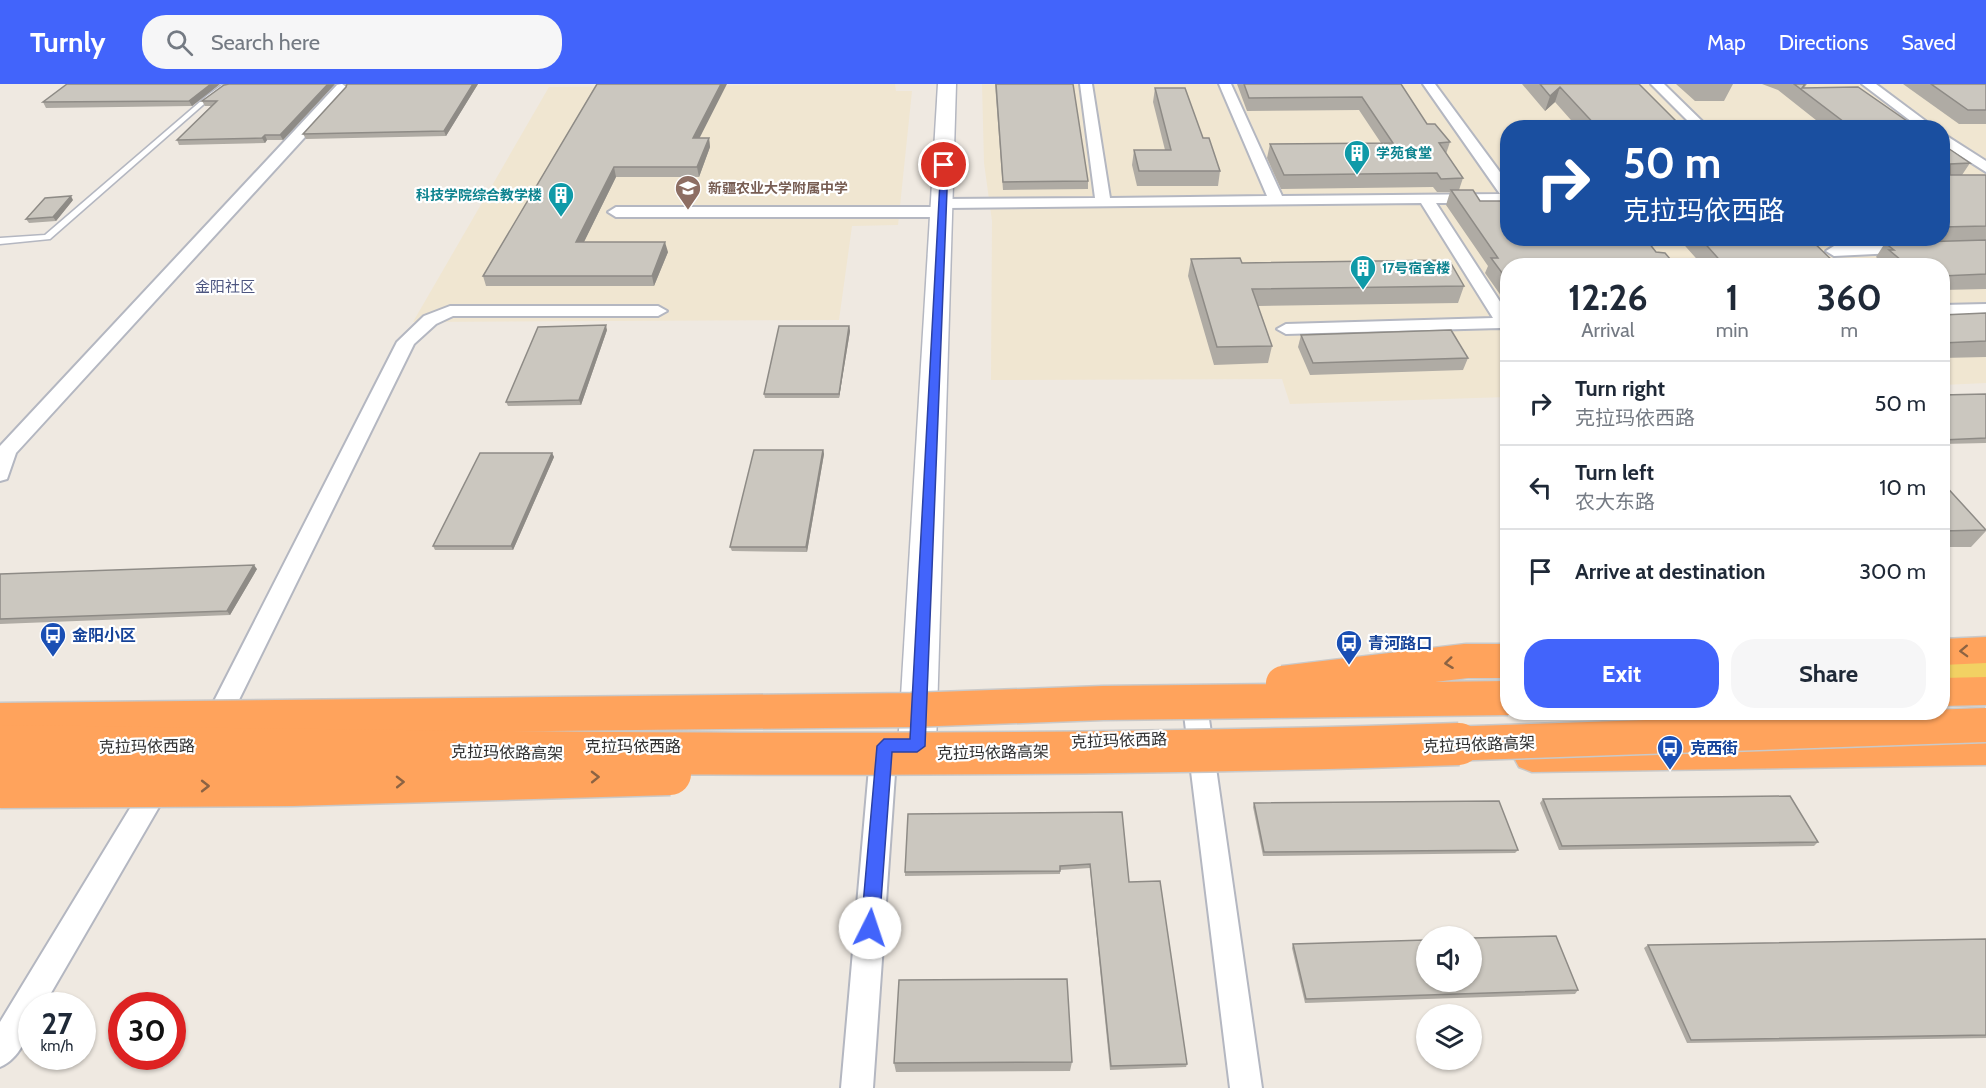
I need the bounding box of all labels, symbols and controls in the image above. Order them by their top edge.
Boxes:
search box [142,15,562,69]
text: Turnly [30,25,106,59]
icon: search [163,26,196,59]
text: Search here [211,29,320,56]
text: Map [1707,30,1746,55]
text: Directions [1779,30,1868,55]
text: Saved [1901,30,1956,55]
text: 50 m [1623,137,1721,189]
building icon: 学苑食堂 [1342,138,1372,176]
pin [918,139,969,190]
place label: 学苑食堂 [1376,144,1432,162]
icon: right [1524,144,1602,222]
icon: arrive [927,148,960,181]
school or university icon: 新疆农业大学附属中学 [673,173,703,211]
place label: 新疆农业大学附属中学 [708,179,848,197]
building icon: 科技学院综合教学楼 [546,180,576,218]
place label: 科技学院综合教学楼 [416,186,542,204]
text: 克拉玛依西路 [1623,194,1785,227]
building icon: 17号宿舍楼 [1348,253,1378,291]
place label: 17号宿舍楼 [1382,259,1450,277]
text: 12:26 [1568,275,1648,319]
text: 1 [1726,275,1739,319]
text: 360 [1817,275,1882,319]
district label: 金阳社区 [195,278,255,296]
text: Arrival [1581,318,1635,342]
text: min [1716,318,1749,342]
text: m [1841,318,1858,342]
text: Turn right [1575,375,1665,402]
icon: right [1524,387,1557,420]
text: 50 m [1874,390,1926,417]
text: 克拉玛依西路 [1575,406,1695,430]
text: Turn left [1575,459,1654,486]
icon: left [1524,471,1557,504]
text: 10 m [1879,474,1926,501]
text: 农大东路 [1575,490,1655,514]
icon: arrive [1524,555,1557,588]
text: Arrive at destination [1575,558,1765,585]
text: 300 m [1859,558,1926,585]
bus stop icon: 金阳小区 [38,620,68,658]
place label: 金阳小区 [72,626,136,645]
bus stop icon: 青河路口 [1334,628,1364,666]
place label: 青河路口 [1368,634,1432,653]
button: Exit [1524,639,1719,708]
button: Share [1731,639,1926,708]
one-way arrow [1960,645,1969,657]
one-way arrow [1445,656,1454,669]
street label: 克拉玛依西路 [1071,729,1167,752]
street label: 克拉玛依路高架 [1423,733,1535,756]
bus stop icon: 克西街 [1655,733,1685,771]
street label: 克拉玛依西路 [99,736,195,757]
street label: 克拉玛依西路 [585,737,681,756]
place label: 克西街 [1690,739,1738,758]
street label: 克拉玛依路高架 [451,742,563,763]
street label: 克拉玛依路高架 [937,742,1049,763]
one-way arrow [591,771,600,784]
one-way arrow [396,776,405,789]
one-way arrow [201,780,210,792]
position arrow [838,896,902,960]
map controls [1416,926,1482,1070]
button: sound [1416,926,1482,992]
speed limit sign: 30 [108,992,186,1070]
button: layers [1416,1004,1482,1070]
text: 27 [41,1005,73,1042]
text: km/h [41,1037,73,1055]

